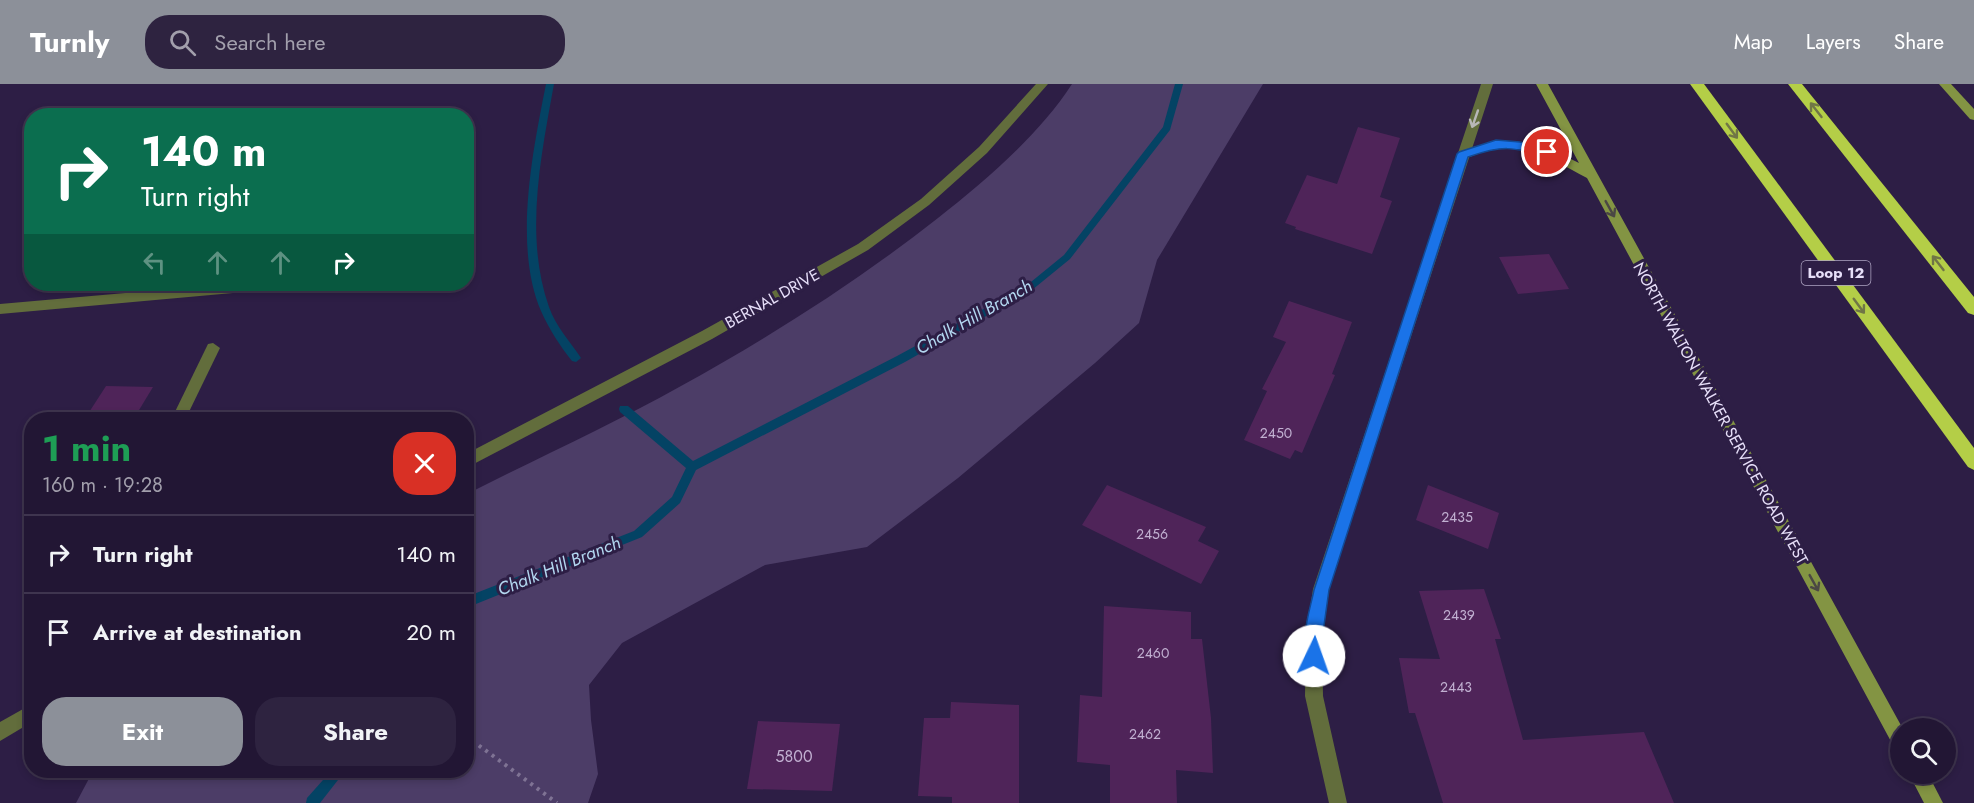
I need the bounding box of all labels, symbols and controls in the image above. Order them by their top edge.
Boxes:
search box [145,15,565,69]
text: Turnly [30,22,109,63]
icon: search [166,26,199,59]
text: Search here [214,26,326,58]
text: Map [1734,27,1773,57]
text: Layers [1806,27,1861,57]
text: Share [1894,27,1944,57]
one-way arrow [1810,103,1823,119]
one-way arrow [1469,109,1480,128]
text: 140 m [141,121,267,182]
one-way arrow [1726,123,1738,139]
pin [1521,126,1572,177]
icon: right [42,132,120,210]
icon: arrive [1530,135,1563,168]
text: Turn right [141,177,249,216]
one-way arrow [1605,200,1616,218]
icon: left [138,246,171,279]
icon: ahead [201,246,234,279]
icon: ahead [264,246,297,279]
icon: right [327,246,360,279]
one-way arrow [1931,255,1944,271]
street label: NORTH WALTON WALKER SERVICE ROAD WEST [1627,258,1814,569]
road number: Loop 12 [1802,261,1870,285]
street label: BERNAL DRIVE [721,263,824,334]
water label: Chalk Hill Branch [911,273,1037,361]
one-way arrow [1853,297,1866,313]
text: 1 min [42,422,131,474]
house number: 2450 [1260,423,1292,443]
button: close [393,432,456,495]
text: 160 m · 19:28 [42,471,163,500]
house number: 2435 [1441,507,1473,527]
house number: 2456 [1136,524,1168,544]
water label: Chalk Hill Branch [493,529,625,603]
icon: right [42,538,75,571]
text: Turn right [93,538,193,570]
text: 140 m [396,538,456,570]
one-way arrow [1808,574,1820,591]
house number: 2439 [1443,605,1475,625]
icon: arrive [42,616,75,649]
text: Arrive at destination [93,616,302,648]
text: 20 m [407,616,456,648]
position arrow [1282,624,1346,688]
house number: 2460 [1137,643,1169,663]
house number: 2443 [1440,677,1472,697]
button: Exit [42,697,243,766]
button: Share [255,697,456,766]
map controls [1890,718,1956,784]
button: search [1890,718,1956,784]
house number: 2462 [1129,724,1161,744]
house number: 5800 [776,745,812,768]

